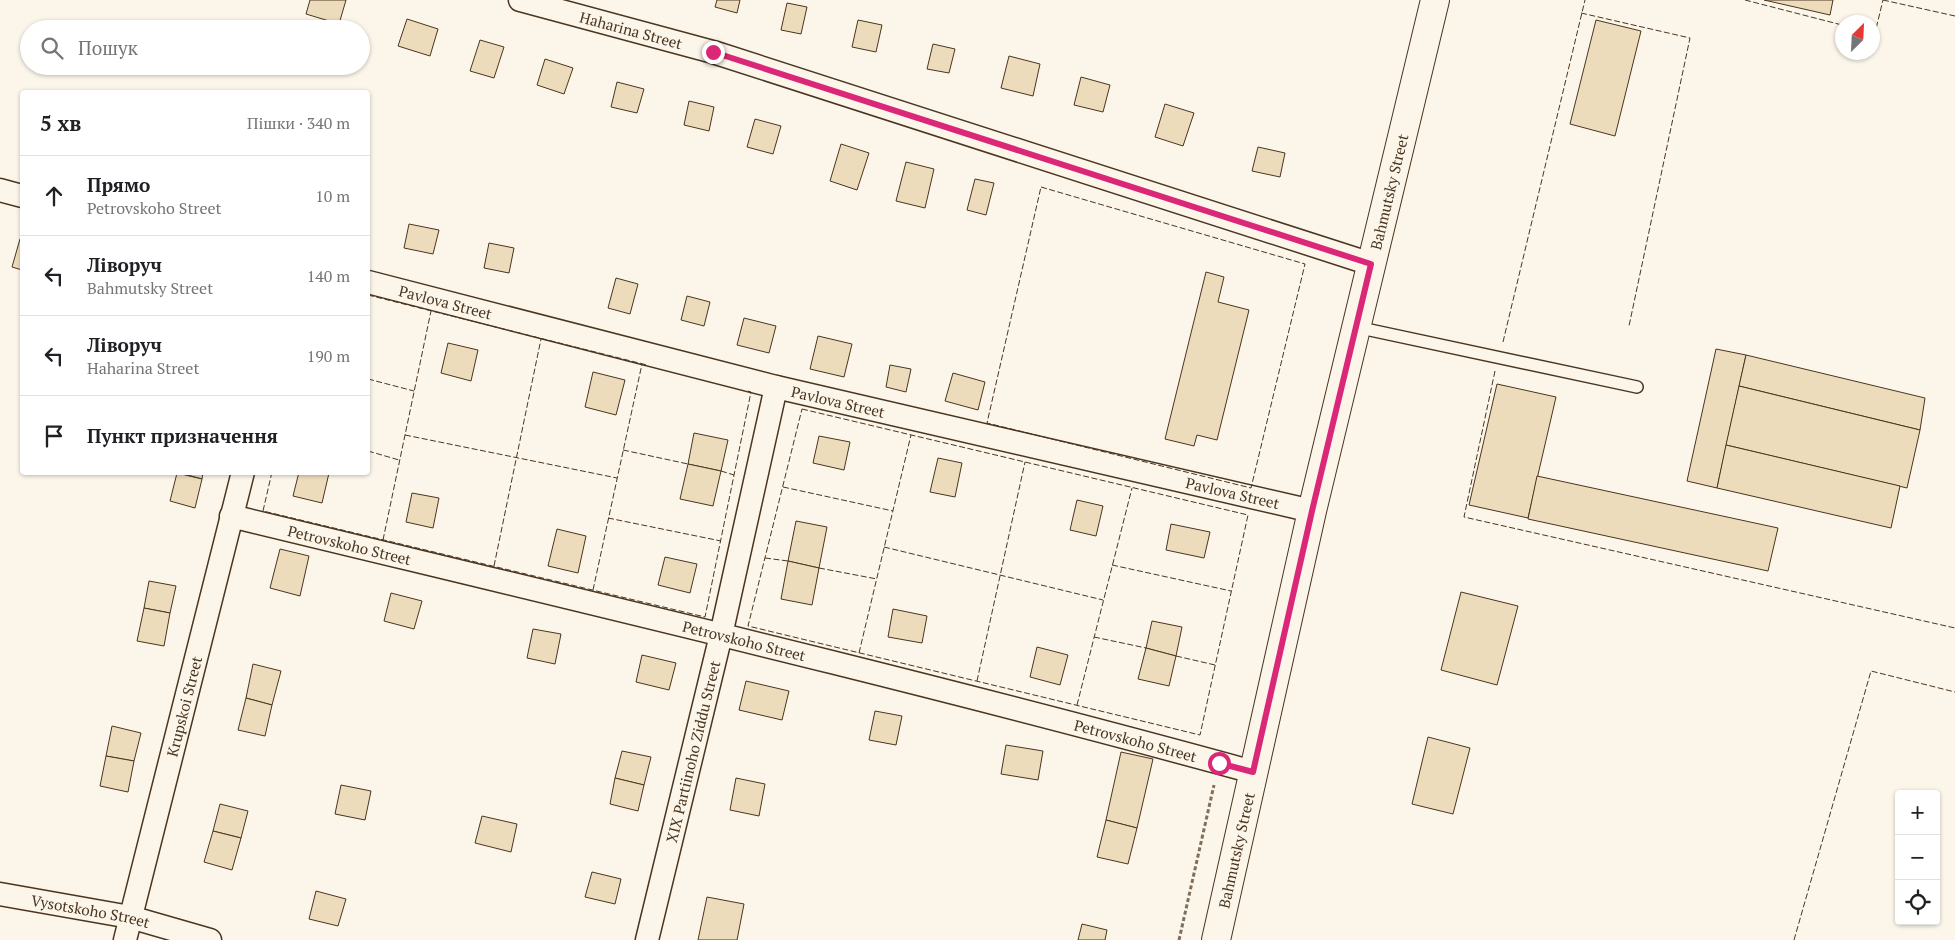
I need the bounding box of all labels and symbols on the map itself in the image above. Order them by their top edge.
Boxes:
street label: Haharina Street [578,7,685,53]
north arrow [1835,15,1880,60]
route end [702,41,725,64]
street label: Bahmutsky Street [1365,131,1413,252]
street label: Pavlova Street [397,280,495,324]
street label: Pavlova Street [789,381,887,422]
street label: Pavlova Street [1184,472,1282,513]
street label: Petrovskoho Street [286,520,414,569]
street label: Petrovskoho Street [680,616,808,665]
street label: Krupskoi Street [162,653,206,759]
street label: XIX Partiinoho Ziddu Street [661,658,725,845]
street label: Petrovskoho Street [1072,714,1200,766]
route start [1208,752,1231,775]
street label: Bahmutsky Street [1213,790,1259,910]
street label: Vysotskoho Street [29,890,153,932]

